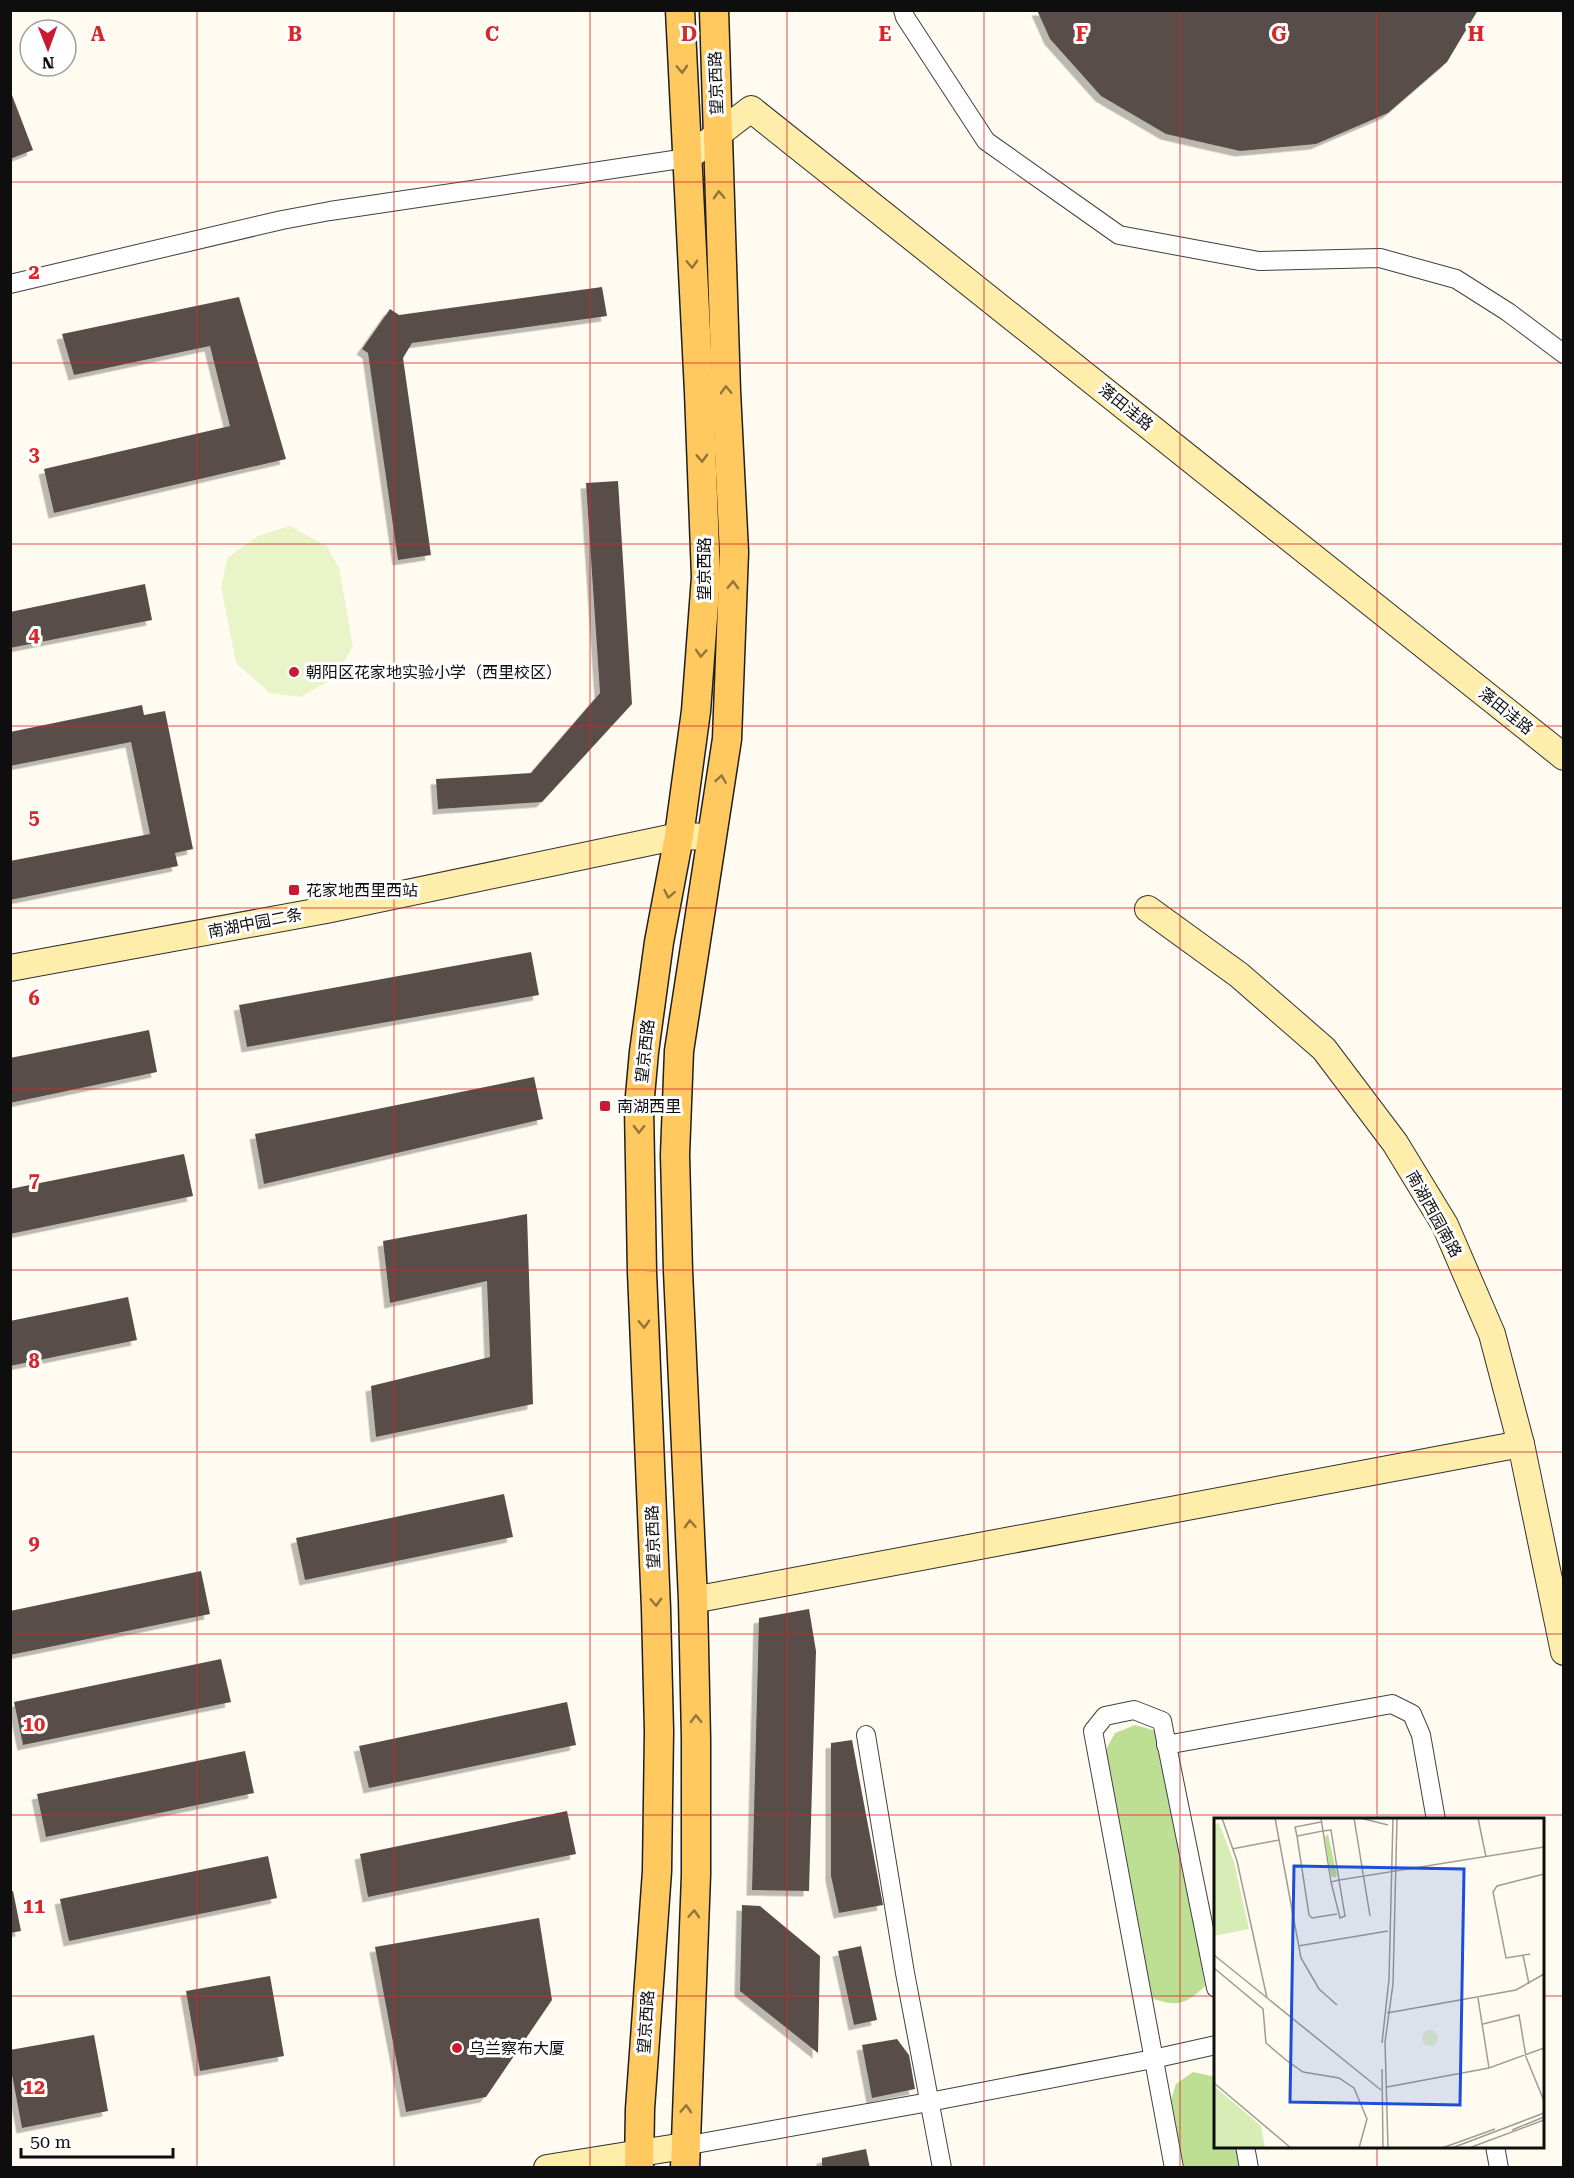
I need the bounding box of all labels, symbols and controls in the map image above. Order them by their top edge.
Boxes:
north arrow [18,18,78,78]
text: A [91,22,106,46]
text: B [288,22,302,46]
text: C [485,22,499,46]
text: D [681,22,697,46]
text: E [879,22,892,46]
text: F [1076,22,1088,46]
text: G [1271,22,1287,46]
text: H [1468,22,1484,46]
street label: 望京西路 [705,51,727,115]
text: N [42,53,55,72]
one-way arrow [676,64,689,73]
one-way arrow [713,191,726,200]
one-way arrow [686,259,699,268]
text: 2 [28,260,40,284]
street label: 落田洼路 [1095,379,1157,435]
one-way arrow [720,385,732,394]
text: 3 [28,442,40,466]
one-way arrow [695,454,708,463]
street label: 望京西路 [695,537,714,601]
one-way arrow [727,580,740,589]
text: 4 [28,623,40,647]
one-way arrow [694,649,707,658]
place label: 朝阳区花家地实验小学（西里校区） [306,663,562,682]
marker: 朝阳区花家地实验小学（西里校区） [287,665,301,679]
street label: 落田洼路 [1475,683,1537,739]
one-way arrow [714,774,726,784]
text: 5 [28,805,40,829]
place label: 花家地西里西站 [306,881,418,900]
marker: 花家地西里西站 [287,883,301,897]
one-way arrow [663,889,675,899]
street label: 南湖中园二条 [206,905,304,941]
text: 6 [28,986,40,1010]
street label: 望京西路 [632,1018,658,1084]
place label: 南湖西里 [617,1097,681,1116]
marker: 南湖西里 [598,1099,612,1113]
one-way arrow [633,1124,645,1133]
street label: 南湖西园南路 [1402,1167,1466,1261]
text: 7 [28,1168,40,1192]
one-way arrow [638,1319,651,1328]
text: 8 [28,1349,40,1373]
street label: 望京西路 [642,1505,664,1569]
one-way arrow [683,1520,696,1529]
text: 9 [28,1531,40,1555]
one-way arrow [649,1598,662,1607]
text: 10 [23,1712,45,1736]
one-way arrow [690,1715,702,1724]
inset map [1214,1818,1544,2148]
text: 11 [23,1894,45,1918]
one-way arrow [688,1910,701,1919]
street label: 望京西路 [634,1989,658,2055]
place label: 乌兰察布大厦 [469,2039,565,2058]
marker: 乌兰察布大厦 [450,2041,464,2055]
text: 12 [23,2075,45,2099]
one-way arrow [679,2105,692,2114]
scale bar [21,2121,172,2159]
text: 50 m [30,2131,71,2152]

